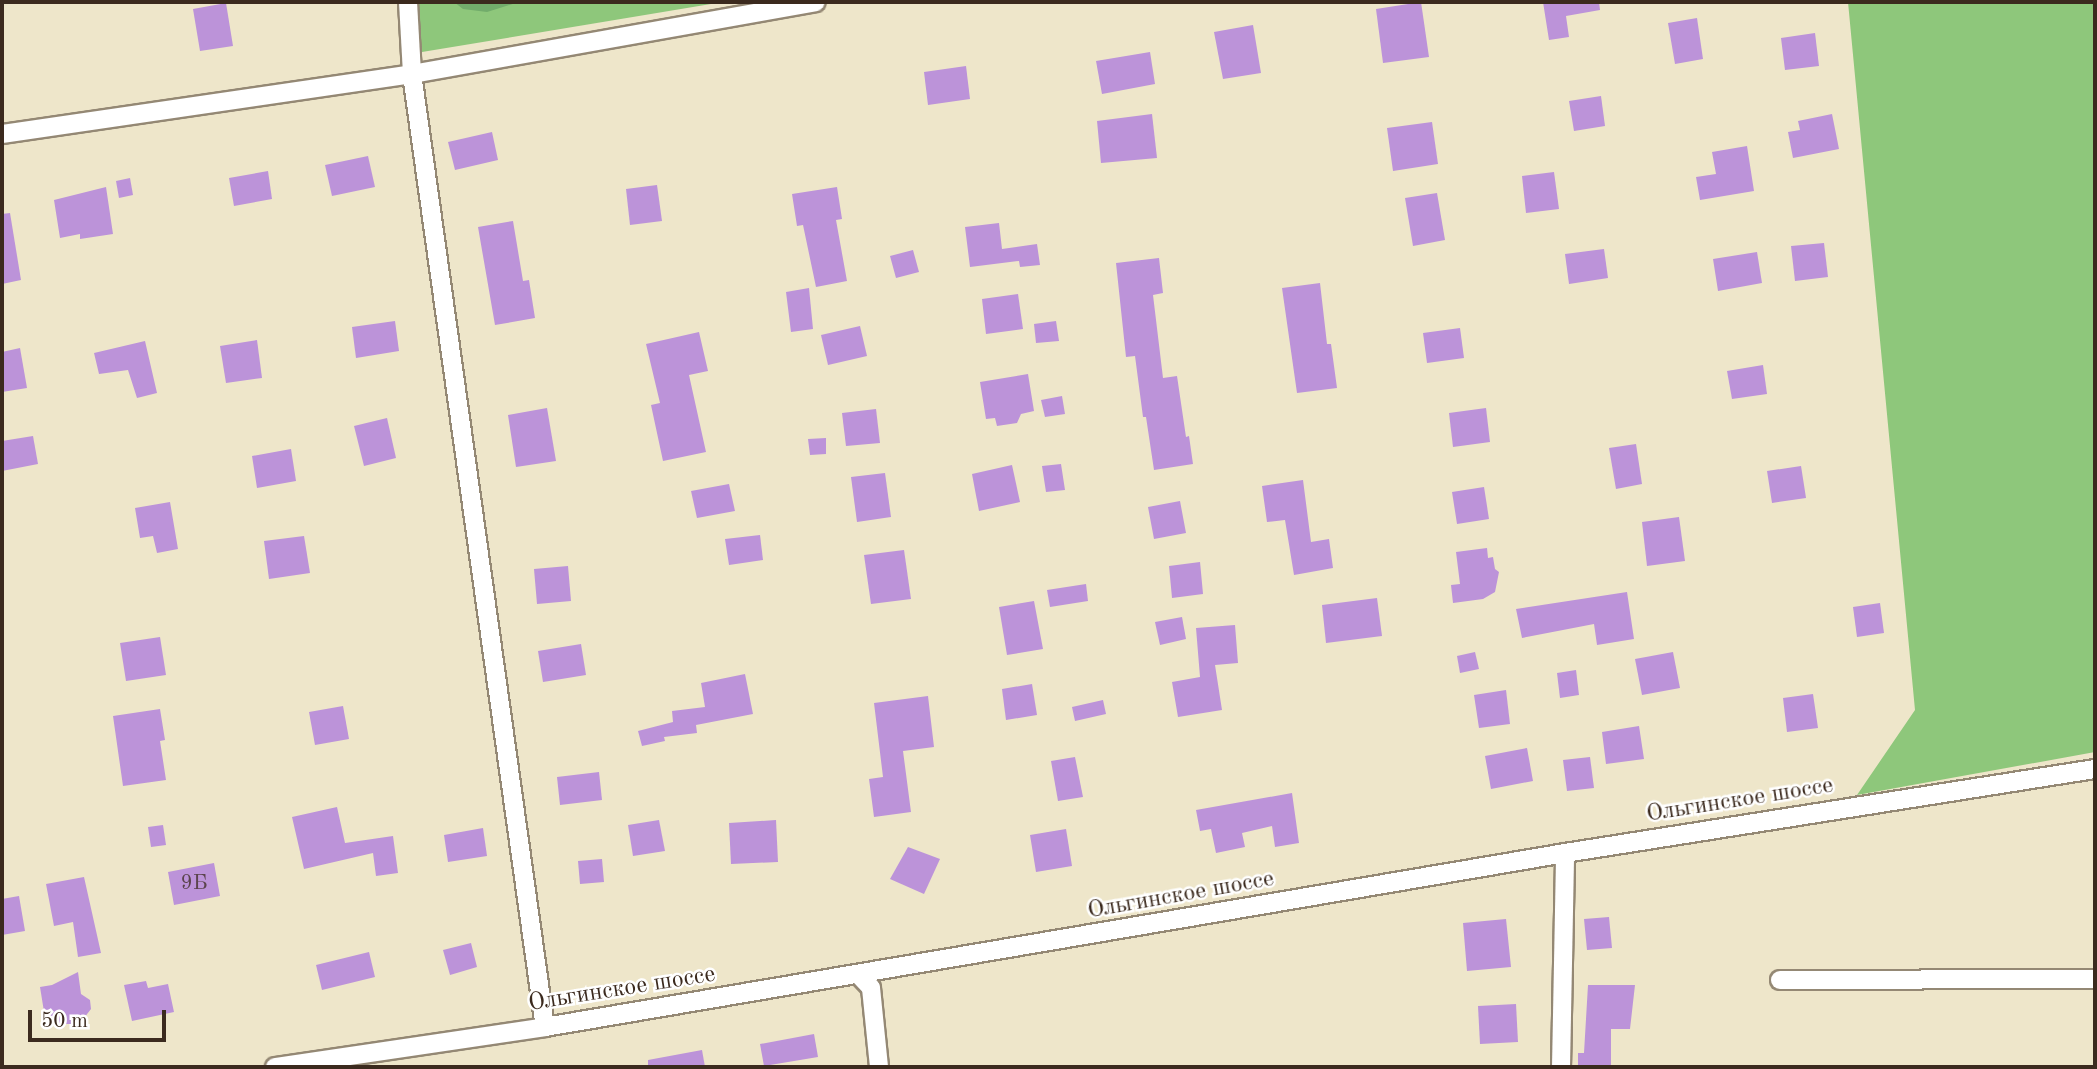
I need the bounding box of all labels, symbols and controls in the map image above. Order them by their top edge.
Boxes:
street label: Ольгинское шоссе [1644,772,1836,830]
street label: Ольгинское шоссе [1086,865,1276,927]
house number: 9Б [180,871,208,897]
street label: Ольгинское шоссе [526,961,718,1019]
scale bar [32,996,170,1040]
text: 50 m [41,1011,88,1032]

